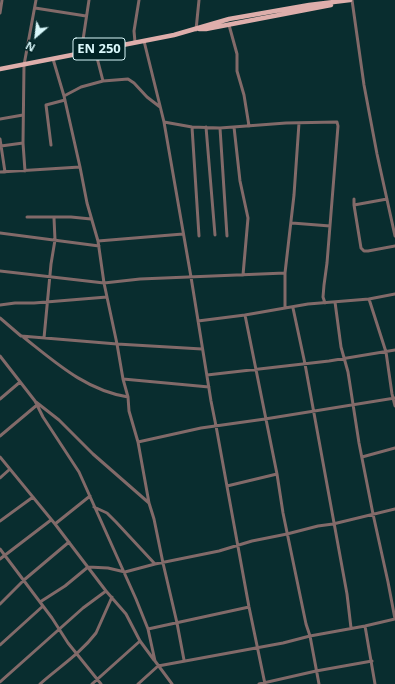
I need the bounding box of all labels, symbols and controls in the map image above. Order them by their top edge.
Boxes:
north arrow [16,16,56,56]
text: N [23,38,38,56]
road number: EN 250 [73,38,125,60]

